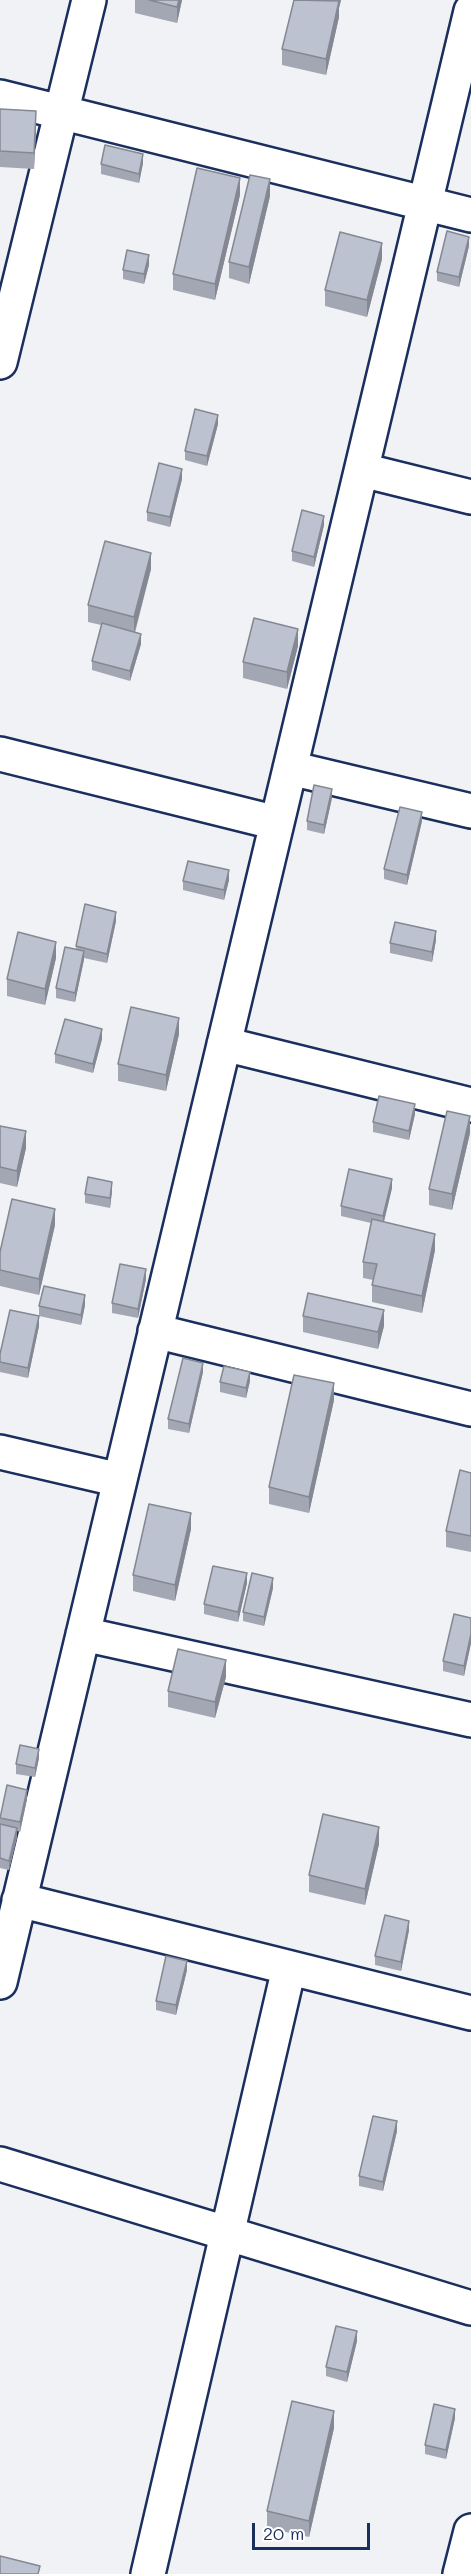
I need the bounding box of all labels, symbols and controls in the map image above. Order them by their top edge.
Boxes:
scale bar [255,2511,374,2549]
text: 20 m [263,2521,304,2545]

